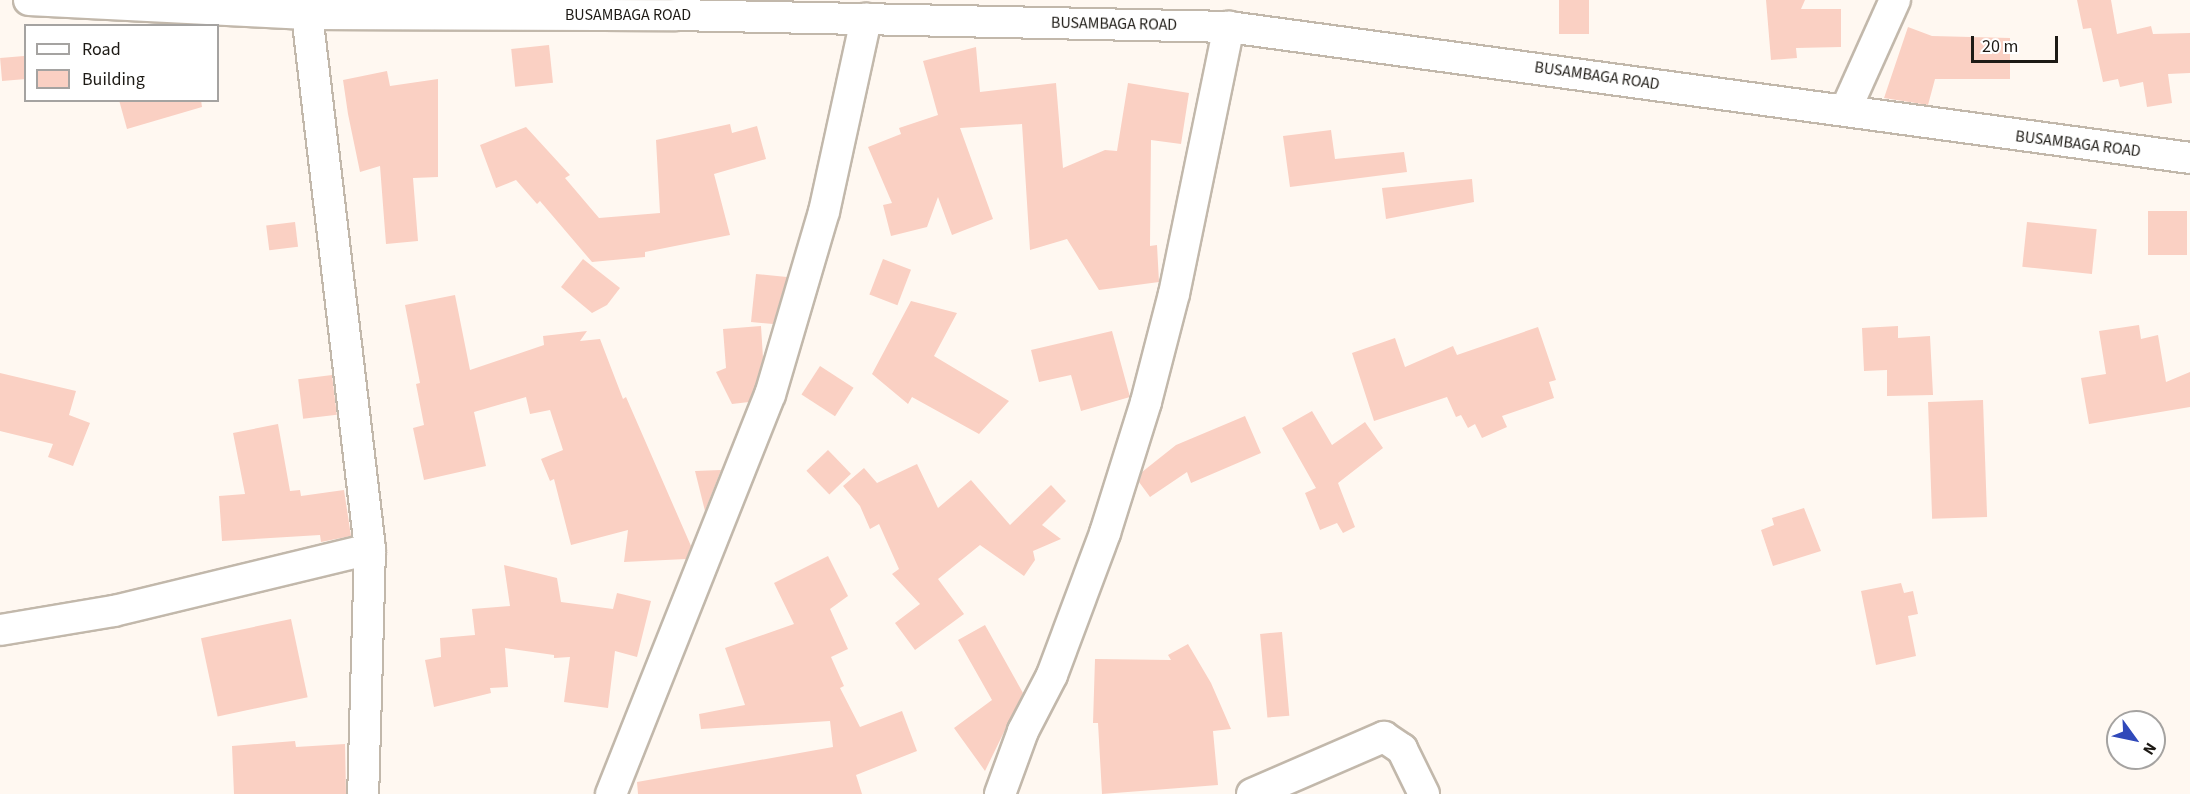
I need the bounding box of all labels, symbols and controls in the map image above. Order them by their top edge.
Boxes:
street label: BUSAMBAGA ROAD [565,5,691,25]
street label: BUSAMBAGA ROAD [1051,13,1177,35]
legend [24,24,219,102]
scale bar [1974,24,2061,62]
text: 20 m [1982,34,2018,59]
text: Road [82,37,121,62]
street label: BUSAMBAGA ROAD [1533,58,1661,94]
text: Building [82,67,145,92]
street label: BUSAMBAGA ROAD [2014,127,2142,161]
north arrow [2106,710,2166,770]
text: N [2137,738,2162,759]

